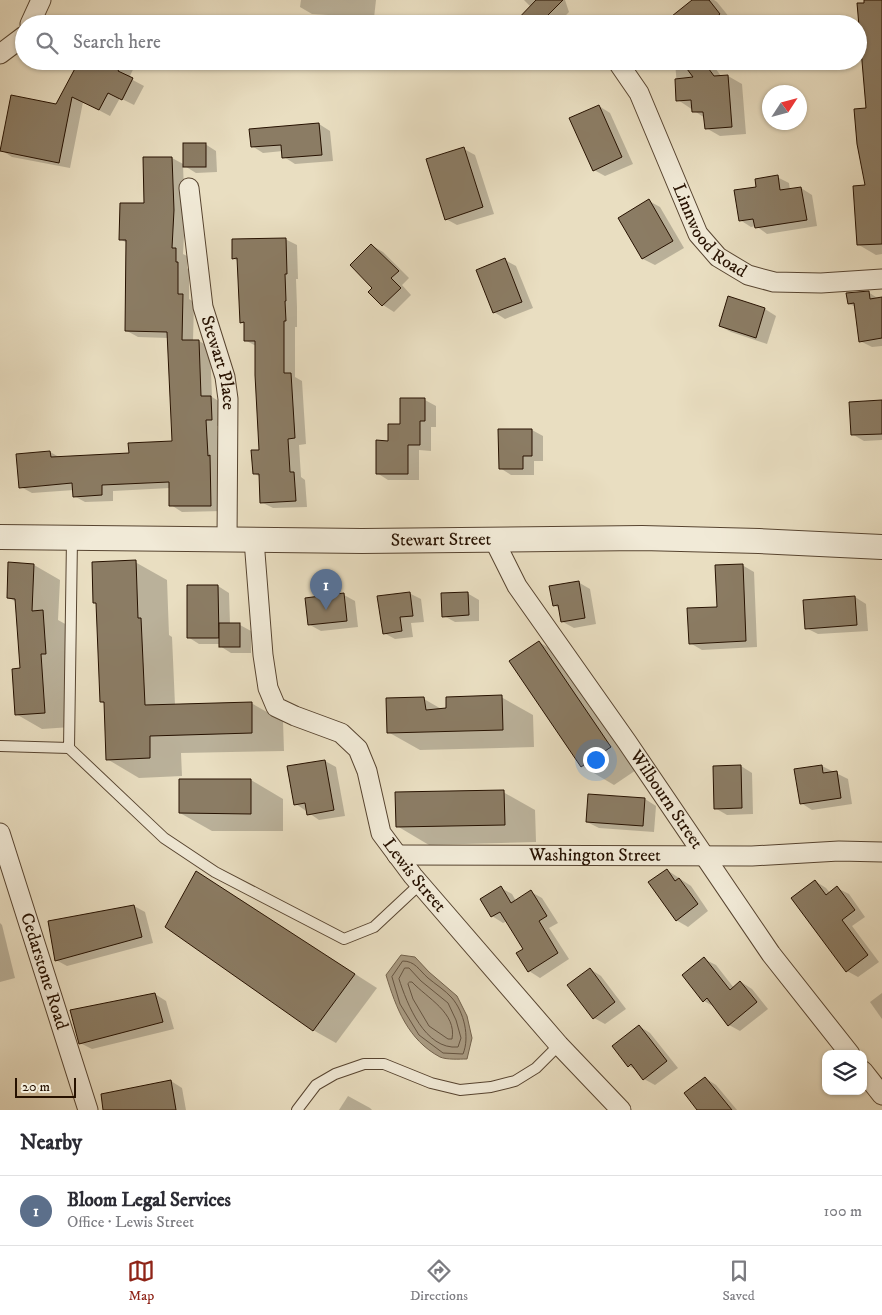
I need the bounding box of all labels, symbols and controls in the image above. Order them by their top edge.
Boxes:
search box [15,15,867,70]
icon: search [33,29,61,57]
text: Search here [73,31,161,54]
north arrow [762,85,807,130]
street label: Linnwood Road [667,180,751,283]
street label: Stewart Place [195,313,239,410]
street label: Stewart Street [390,529,492,552]
pin: 1 [310,569,342,610]
street label: Wilbourn Street [624,745,708,854]
your location [583,747,609,773]
street label: Lewis Street [378,834,451,917]
street label: Washington Street [528,844,661,867]
street label: Cedarstone Road [15,910,73,1032]
map controls [822,1050,867,1095]
button: layers [822,1050,867,1095]
scale bar [15,1075,76,1098]
text: 20 m [22,1078,50,1096]
text: Nearby [20,1130,82,1156]
text: Bloom Legal Services [67,1189,231,1212]
text: 1 [33,1201,39,1221]
text: 100 m [824,1201,862,1221]
text: Office · Lewis Street [67,1212,194,1232]
tab: Map [127,1257,155,1305]
tab: Directions [410,1257,468,1305]
tab: Saved [723,1257,755,1305]

